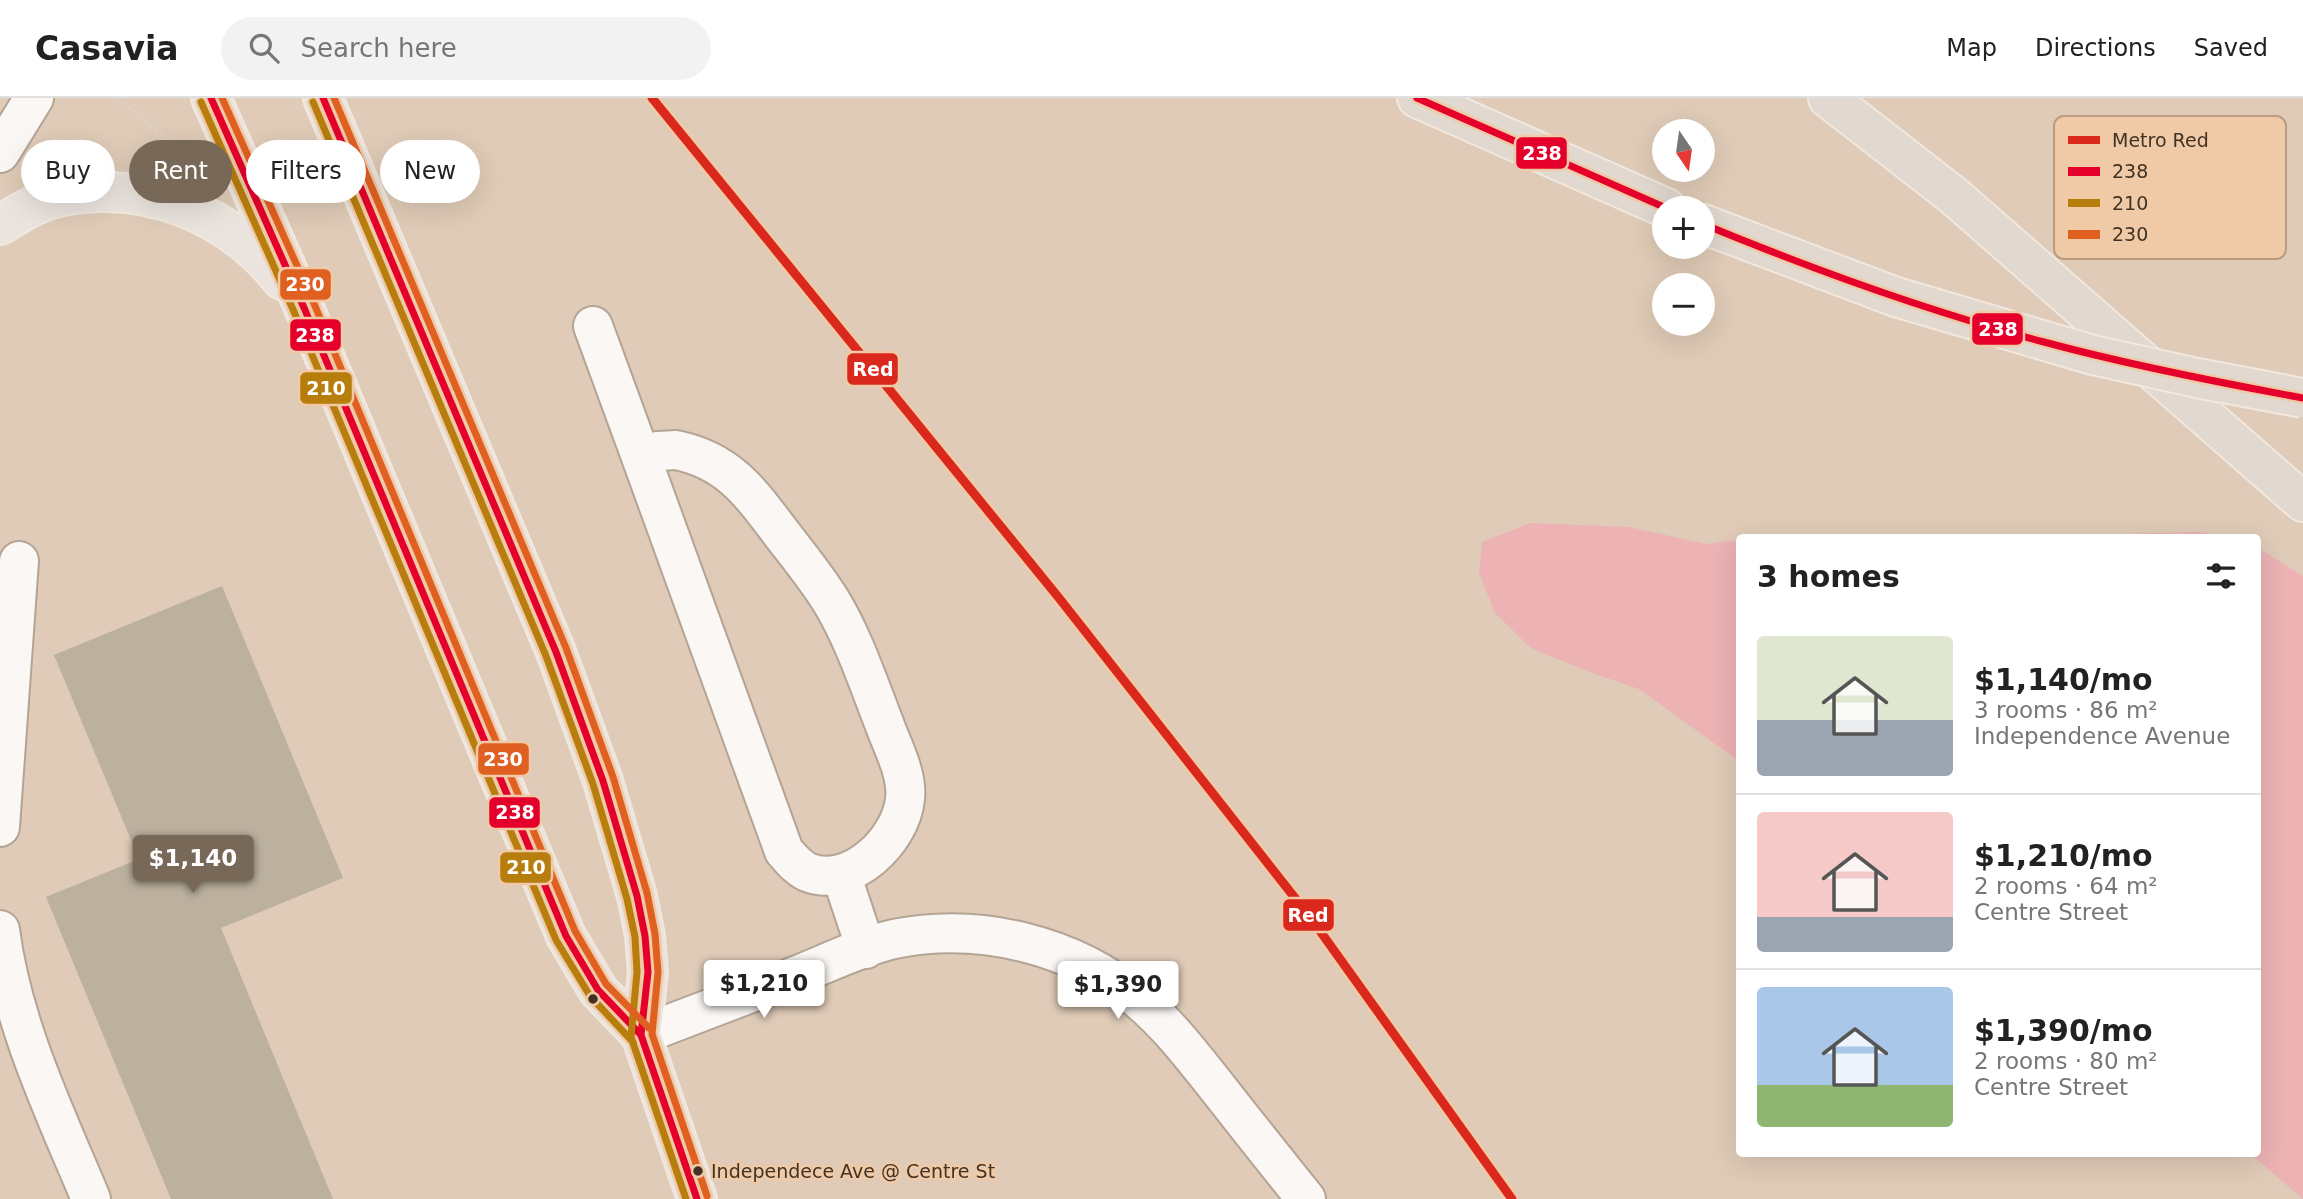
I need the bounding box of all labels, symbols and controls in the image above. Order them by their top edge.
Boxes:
search box [221,17,711,80]
text: Casavia [35,29,179,68]
icon: search [245,29,283,67]
text: Search here [301,33,457,63]
text: Map [1946,34,1997,62]
text: Directions [2035,34,2156,62]
text: Saved [2194,34,2268,62]
legend [2054,116,2286,259]
north arrow [1652,119,1715,182]
map controls [1652,119,1715,336]
text: Metro Red [2112,129,2209,151]
line badge: 238 [1515,136,1568,170]
chip: Buy [21,140,115,203]
chip: Rent [129,140,232,203]
chip: Filters [246,140,366,203]
chip: New [380,140,480,203]
text: 238 [1522,142,1562,164]
text: 238 [2112,160,2148,182]
text: 210 [2112,192,2148,214]
button: + [1652,196,1715,259]
text: 230 [2112,223,2148,245]
line badge: 230 [279,268,332,301]
text: 230 [285,273,325,295]
button: − [1652,273,1715,336]
line badge: 238 [1971,312,2024,346]
line badge: 238 [289,318,342,352]
text: 238 [1978,318,2018,340]
text: 238 [295,324,335,346]
line badge: Red [846,352,899,386]
text: Red [852,358,894,380]
line badge: 210 [299,371,353,405]
text: 210 [306,377,346,399]
icon: filters [2202,557,2240,595]
text: 3 homes [1757,559,1900,594]
text: $1,140/mo [1974,662,2153,697]
icon: home [1813,664,1897,748]
text: 3 rooms · 86 m² [1974,697,2158,723]
text: Independence Avenue [1974,723,2230,749]
line badge: 230 [477,742,530,776]
text: 230 [483,748,523,770]
line badge: 238 [488,796,541,829]
text: 238 [495,801,535,823]
pin: $1,140 [136,836,250,895]
text: $1,210/mo [1974,838,2153,873]
icon: home [1813,840,1897,924]
text: $1,140 [149,845,237,871]
line badge: 210 [499,851,552,884]
text: 210 [506,856,546,878]
text: 2 rooms · 64 m² [1974,873,2158,899]
line badge: Red [1282,898,1335,932]
text: Centre Street [1974,899,2128,925]
text: Red [1287,904,1329,926]
pin: $1,210 [707,960,821,1020]
pin: $1,390 [1061,962,1175,1021]
text: $1,210 [720,970,808,996]
text: $1,390 [1074,971,1162,997]
unlabelled marker [586,992,600,1006]
text: $1,390/mo [1974,1013,2153,1048]
icon: home [1813,1015,1897,1099]
text: 2 rooms · 80 m² [1974,1048,2158,1074]
text: Centre Street [1974,1074,2128,1100]
place label: Independece Ave @ Centre St [711,1160,995,1182]
marker: Independece Ave @ Centre St [691,1164,705,1178]

